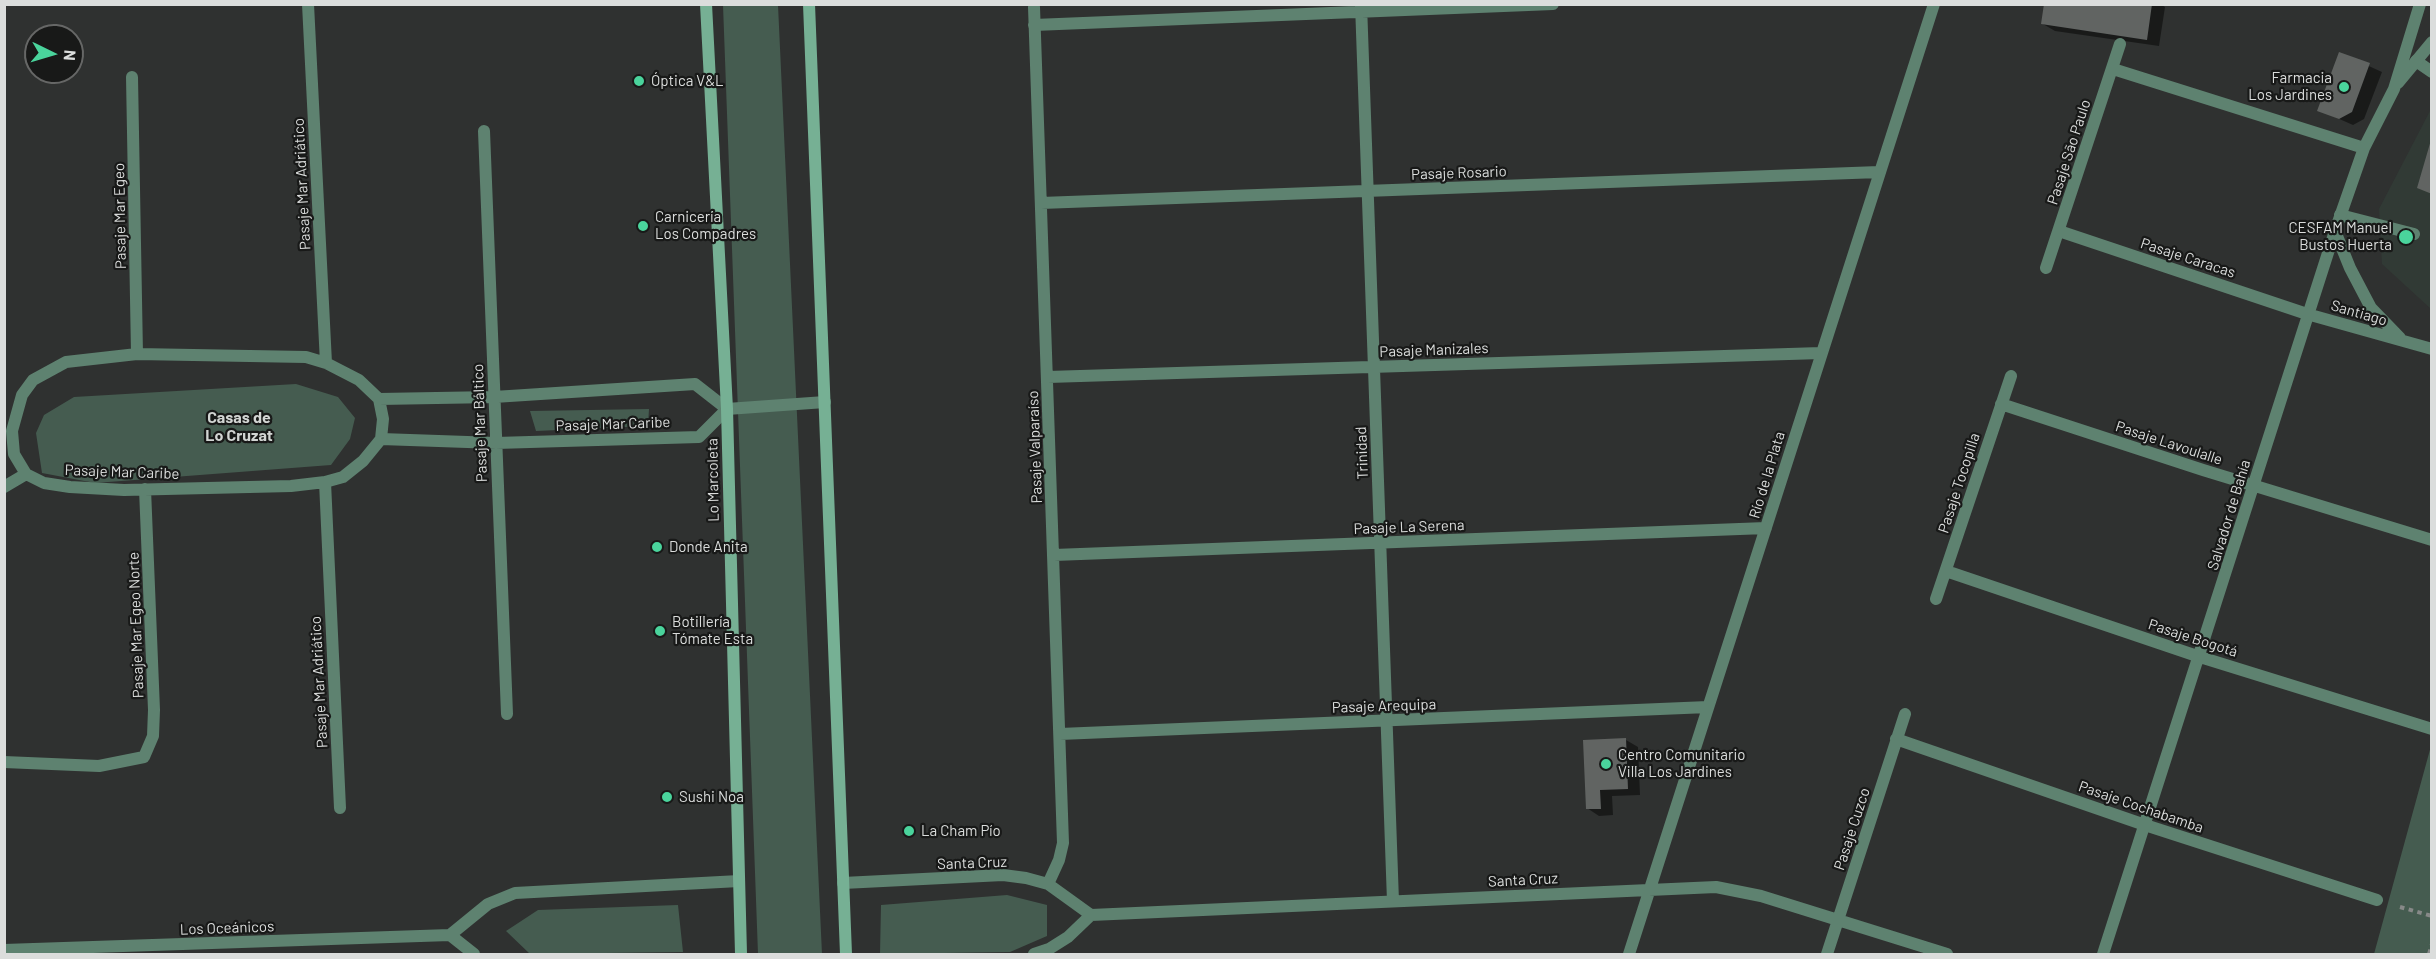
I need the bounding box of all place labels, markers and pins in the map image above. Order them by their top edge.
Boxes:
place label: Farmacia Los Jardines [2248,69,2332,104]
place label: Óptica V&L [651,72,724,90]
marker: Óptica V&L [632,74,646,88]
marker: Farmacia Los Jardines [2337,80,2351,94]
place label: Carnicería Los Compadres [655,208,756,243]
marker: Carnicería Los Compadres [636,219,650,233]
place label: CESFAM Manuel Bustos Huerta [2289,219,2392,254]
marker: CESFAM Manuel Bustos Huerta [2397,228,2415,246]
place label: Donde Anita [669,538,748,556]
marker: Donde Anita [650,540,664,554]
place label: Botillería Tómate Esta [672,613,753,648]
marker: Botillería Tómate Esta [653,624,667,638]
place label: Centro Comunitario Villa Los Jardines [1618,746,1745,781]
marker: Centro Comunitario Villa Los Jardines [1599,757,1613,771]
place label: Sushi Noa [679,788,744,806]
marker: Sushi Noa [660,790,674,804]
place label: La Cham Pío [921,822,1001,840]
marker: La Cham Pío [902,824,916,838]

